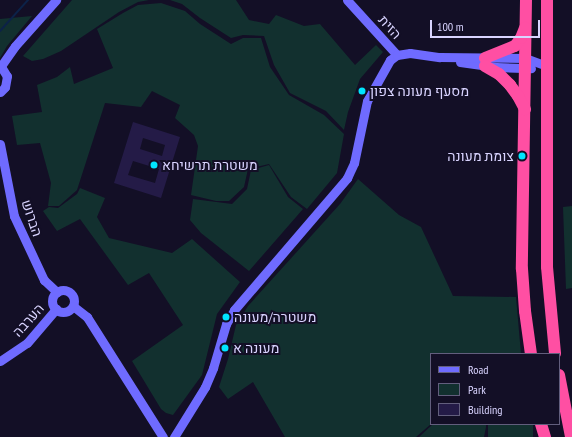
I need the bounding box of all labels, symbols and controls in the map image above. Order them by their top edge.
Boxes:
street label: הזית [375,12,405,42]
scale bar [432,12,542,38]
text: 100 m [437,19,464,34]
place label: מסעף מעונה צפון [370,83,469,99]
marker: מסעף מעונה צפון [357,86,367,96]
place label: צומת מעונה [447,148,514,164]
marker: צומת מעונה [517,151,527,161]
place label: משטרת תרשיחא [162,157,258,173]
marker: משטרת תרשיחא [149,160,159,170]
street label: הברוש [18,197,46,239]
street label: הערבה [9,300,47,340]
place label: משטרה/מעונה [234,309,316,325]
marker: משטרה/מעונה [221,312,231,322]
place label: מעונה א [233,340,279,356]
marker: מעונה א [220,343,230,353]
legend [430,353,560,425]
text: Road [468,362,488,377]
text: Park [468,382,486,397]
text: Building [468,402,503,417]

